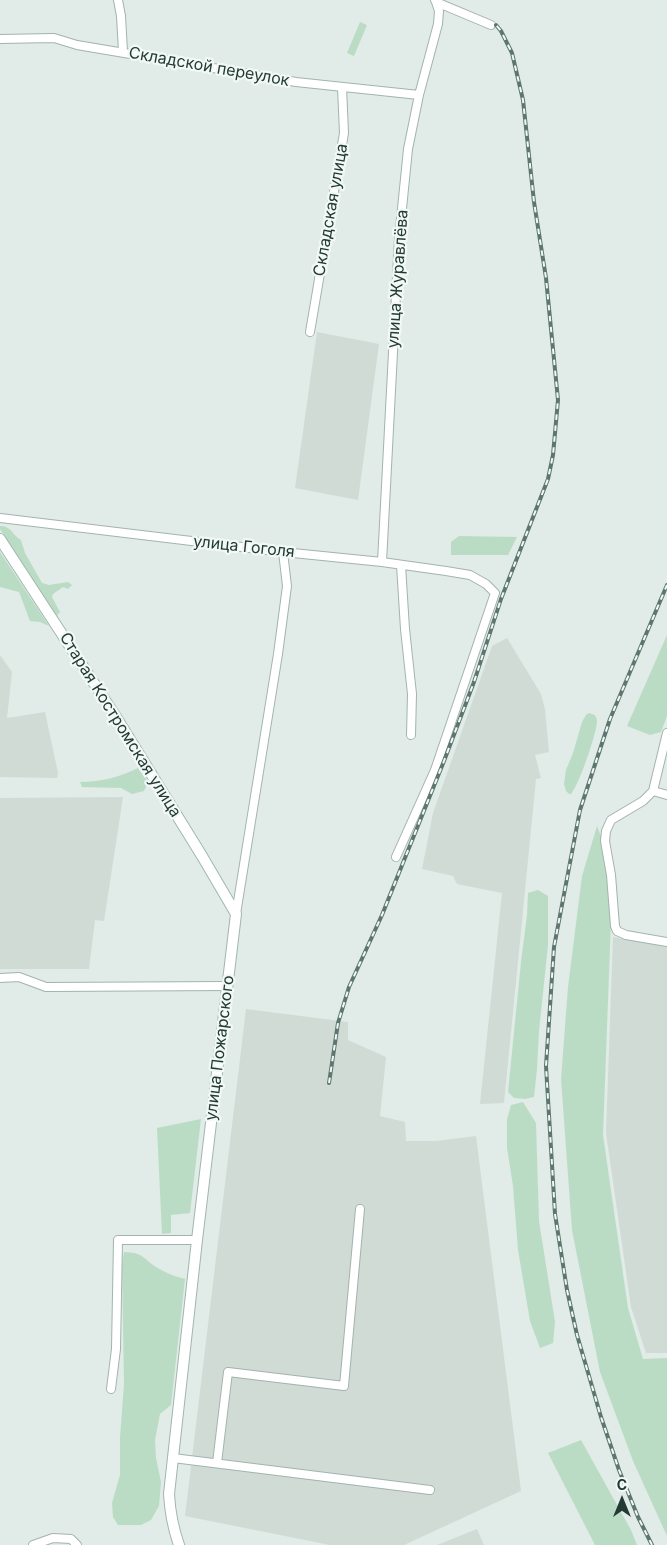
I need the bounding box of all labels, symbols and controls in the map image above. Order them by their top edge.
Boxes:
street label: Складской переулок [127,43,291,91]
street label: Складская улица [310,142,352,278]
street label: улица Журавлёва [384,209,412,349]
street label: улица Гоголя [192,532,296,562]
street label: Старая Костромская улица [55,629,185,821]
street label: улица Пожарского [202,974,238,1122]
north arrow [597,1475,647,1525]
text: С [617,1476,627,1493]

